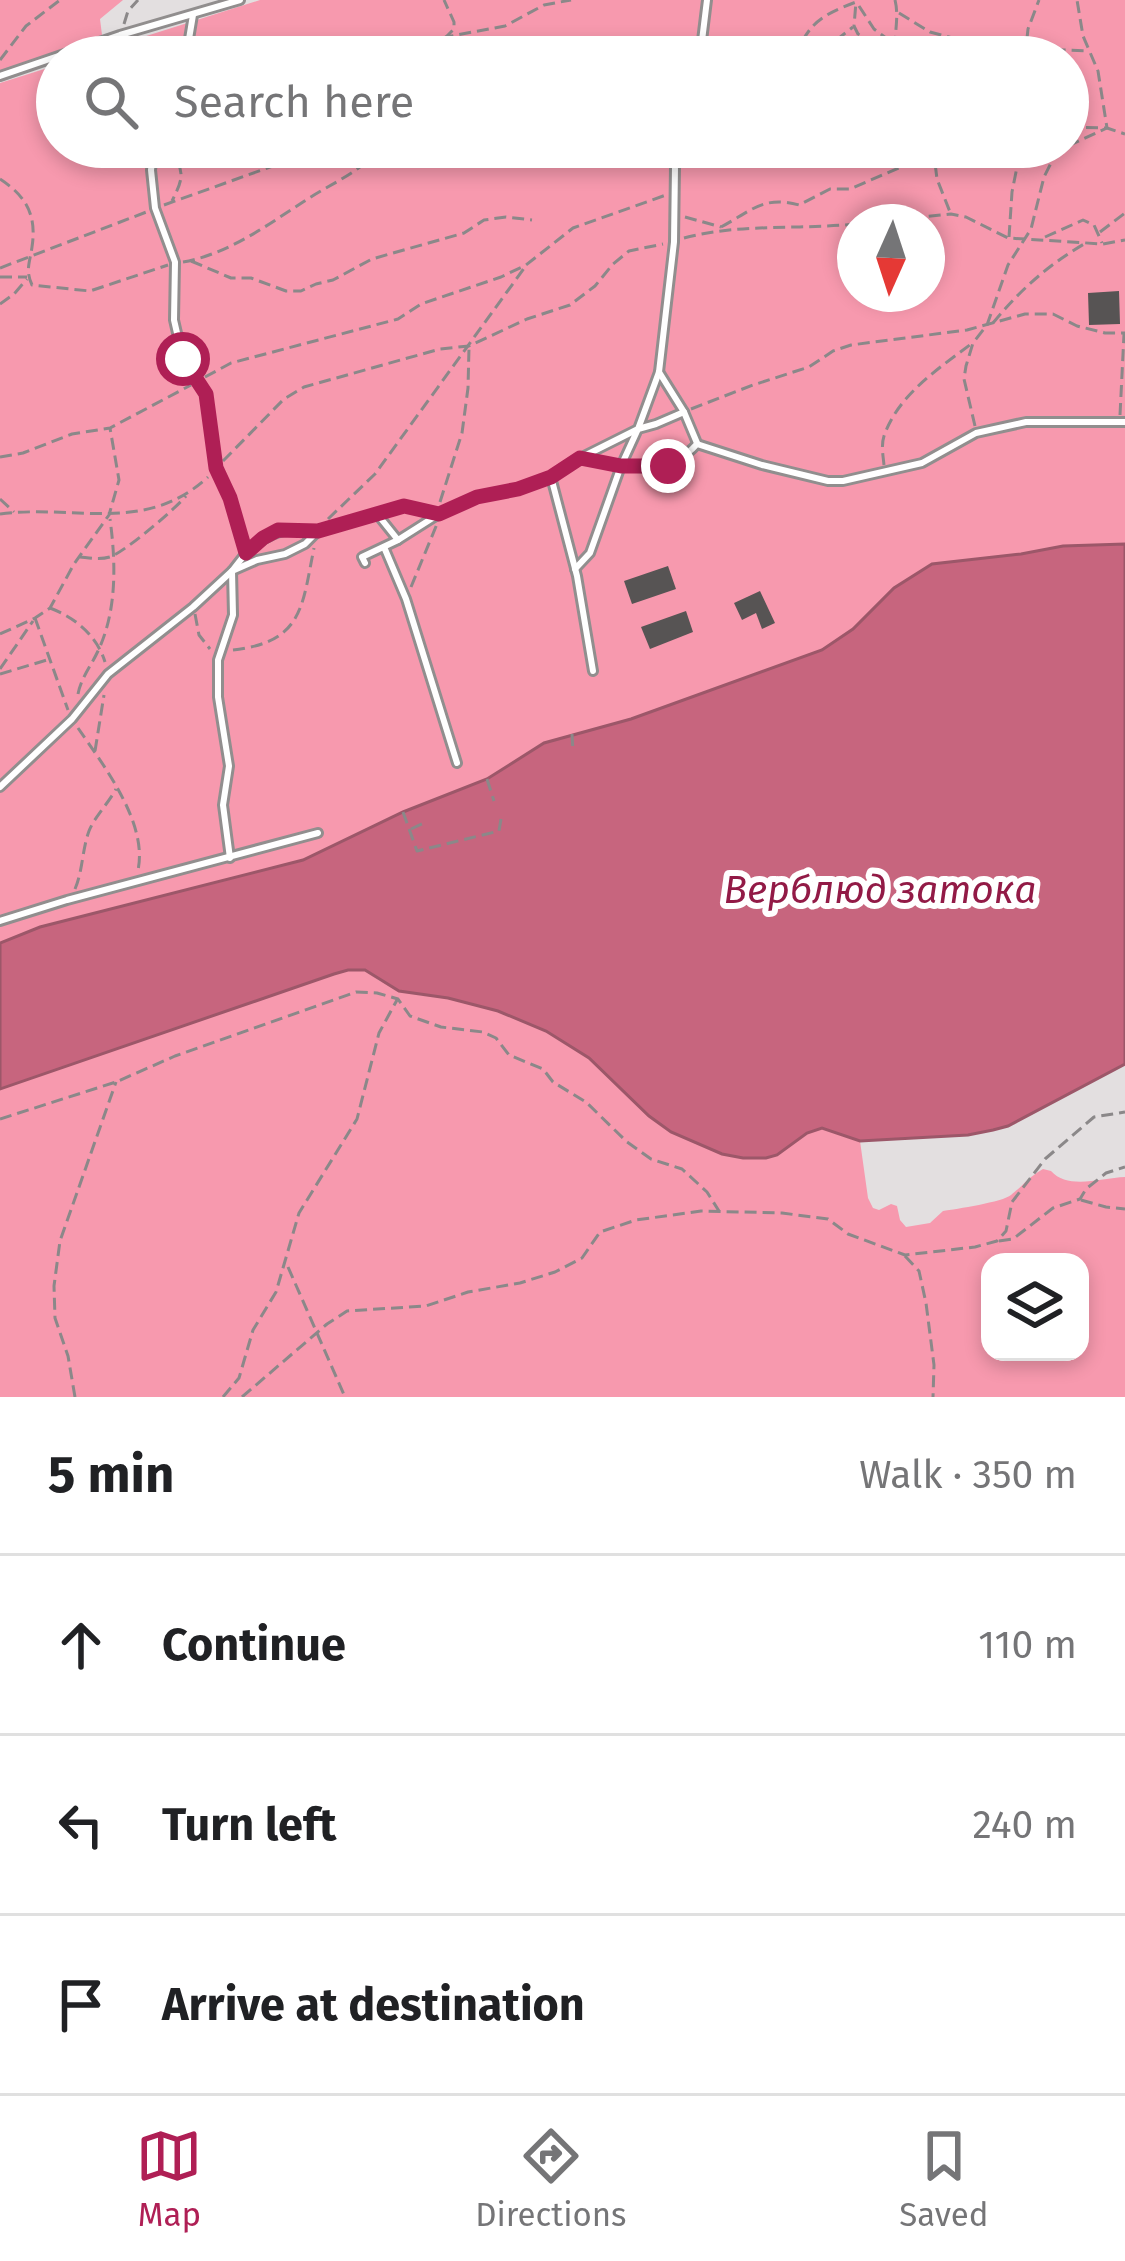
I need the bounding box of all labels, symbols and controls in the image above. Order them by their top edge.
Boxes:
search box [36,36,1089,168]
icon: search [78,69,144,135]
text: Search here [174,75,414,129]
north arrow [837,204,945,312]
route start [156,332,210,386]
route end [641,439,695,493]
water label: Верблюд затока [724,867,1036,913]
map controls [981,1253,1089,1361]
button: layers [981,1253,1089,1361]
text: 5 min [48,1444,174,1506]
text: Walk · 350 m [859,1452,1077,1498]
icon: ahead [48,1612,114,1678]
text: Continue [162,1618,346,1672]
text: 110 m [978,1622,1077,1668]
icon: left [48,1792,114,1858]
text: Turn left [162,1798,336,1852]
text: 240 m [972,1802,1077,1848]
icon: arrive [48,1972,114,2038]
text: Arrive at destination [162,1978,585,2032]
tab: Map [136,2123,202,2235]
tab: Directions [475,2123,627,2235]
tab: Saved [899,2123,989,2235]

